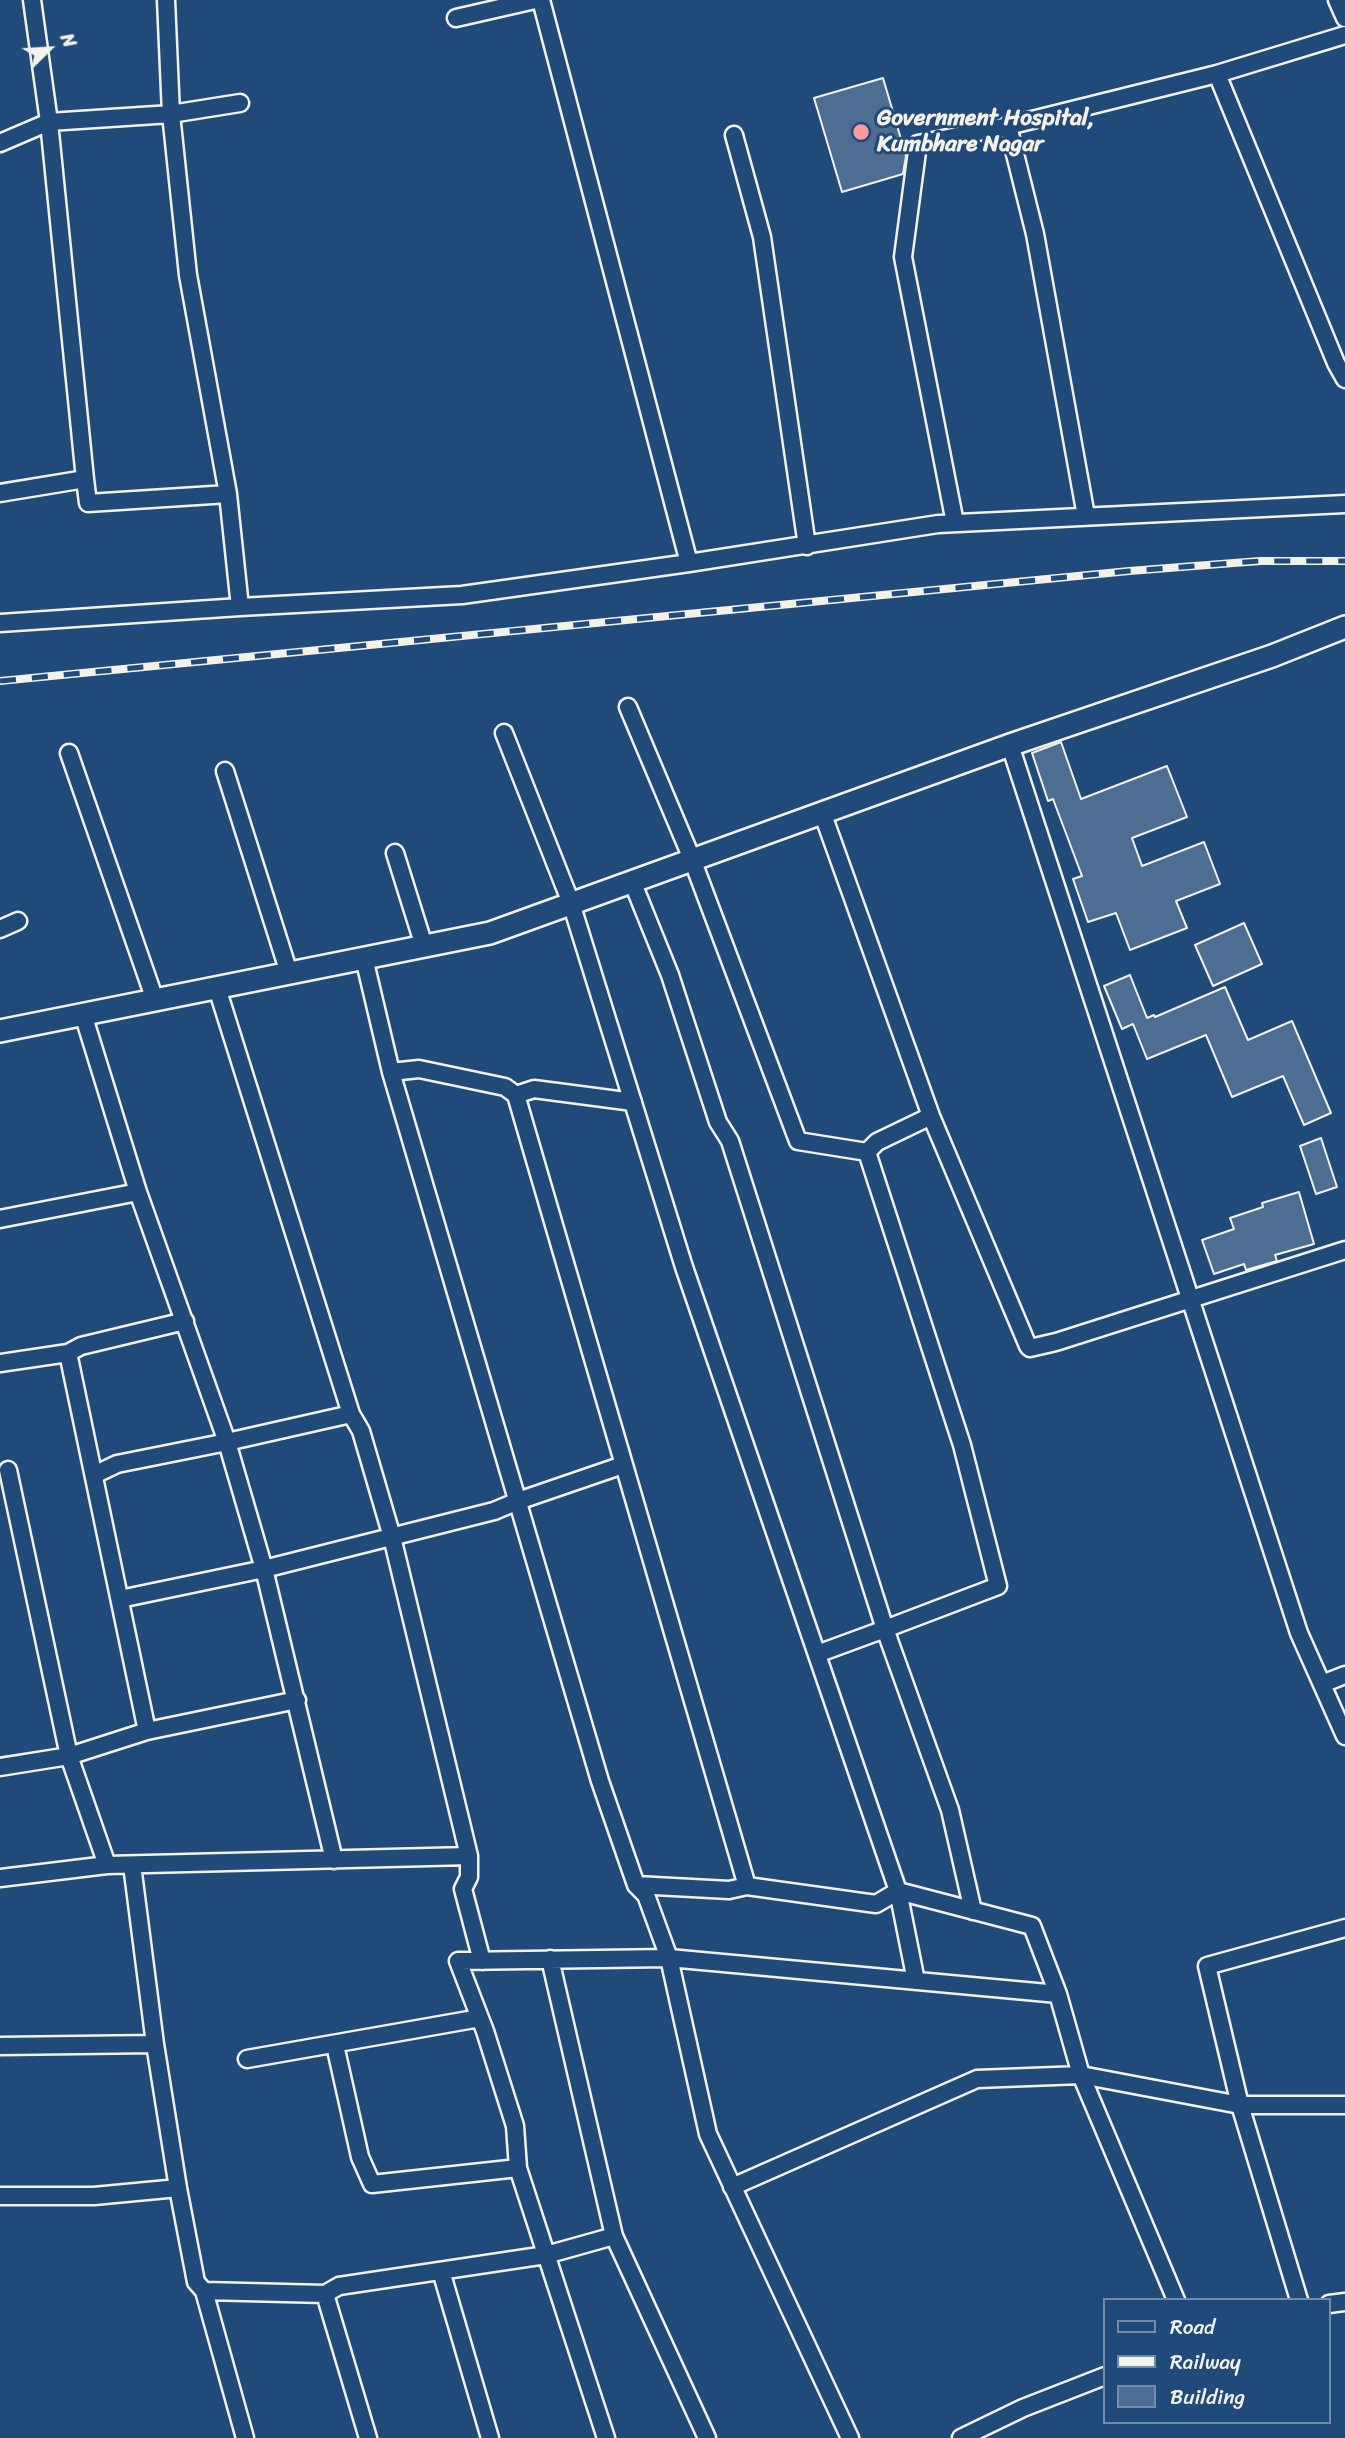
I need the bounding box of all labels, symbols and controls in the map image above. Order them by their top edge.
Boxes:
north arrow [14,14,84,84]
text: N [51,28,86,53]
place label: Government Hospital, Kumbhare Nagar [877,105,1094,159]
marker: Government Hospital, Kumbhare Nagar [851,122,871,142]
legend [1104,2298,1331,2424]
text: Road [1170,2308,1215,2346]
text: Railway [1170,2343,1241,2381]
text: Building [1170,2378,1245,2416]

